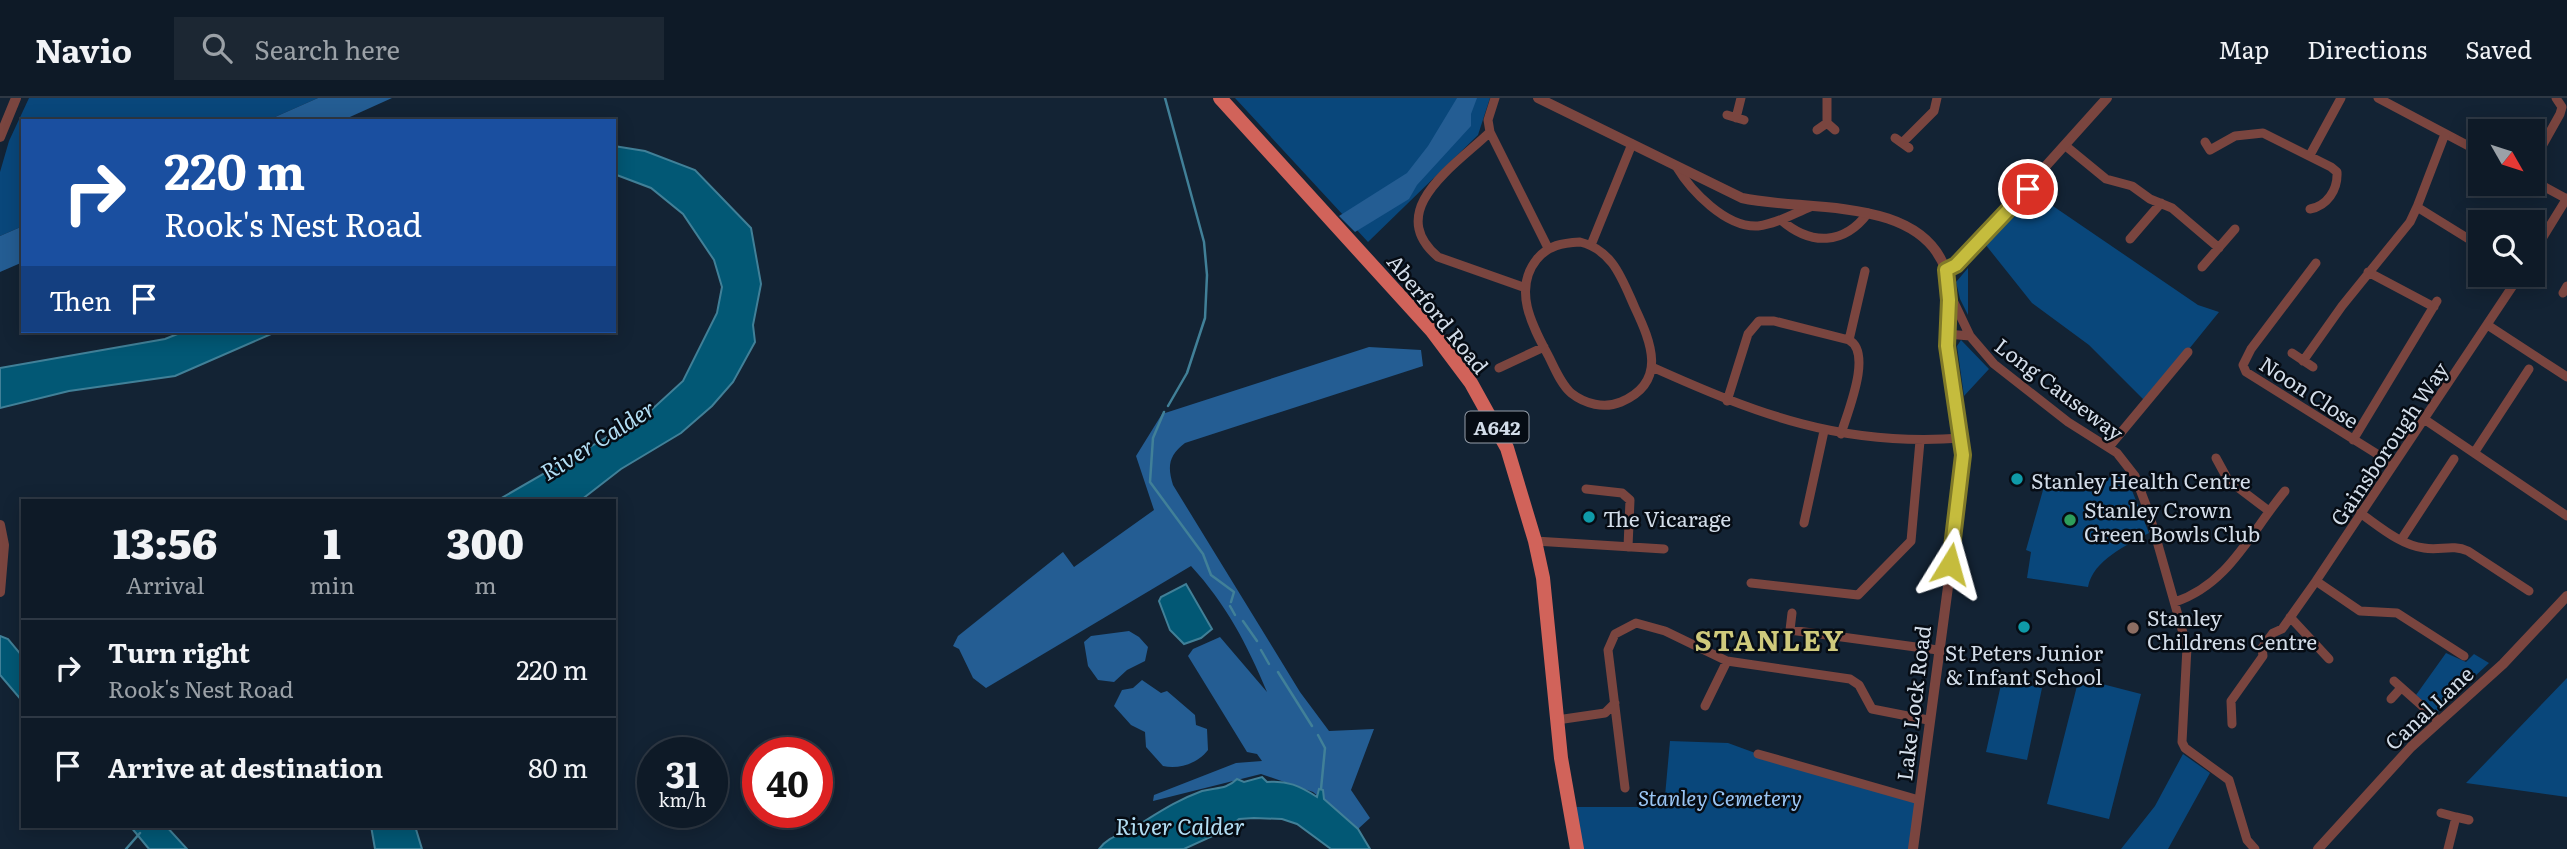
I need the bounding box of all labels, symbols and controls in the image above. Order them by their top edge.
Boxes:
search box [174,17,664,80]
text: Navio [35,24,132,73]
icon: search [198,29,236,67]
text: Search here [254,29,400,68]
text: Map [2218,31,2269,66]
text: Directions [2307,31,2427,66]
text: Saved [2465,31,2532,66]
north arrow [2468,119,2544,196]
map controls [2468,119,2545,287]
text: 220 m [164,132,305,205]
icon: right [49,147,140,238]
pin [1998,159,2058,219]
icon: arrive [2009,170,2047,208]
text: Rook's Nest Road [164,199,422,247]
button: search [2468,210,2545,287]
street label: Aberford Road [1381,246,1497,380]
text: Then [49,280,111,319]
icon: arrive [125,280,163,318]
street label: Long Causeway [1989,329,2132,447]
street label: Noon Close [2254,347,2366,435]
street label: Gainsborough Way [2322,354,2455,531]
water label: River Calder [533,390,661,488]
road number: A642 [1466,412,1528,442]
place label: Stanley Health Centre [2031,464,2251,495]
marker: Stanley Health Centre [2009,471,2025,487]
place label: Stanley Crown Green Bowls Club [2084,493,2260,548]
place label: The Vicarage [1603,502,1731,533]
marker: The Vicarage [1581,509,1597,525]
text: 13:56 [113,510,218,572]
text: 1 [323,510,341,572]
text: 300 [447,510,524,572]
marker: Stanley Crown Green Bowls Club [2062,512,2078,528]
position arrow [1913,527,1987,601]
text: Arrival [126,567,205,601]
text: min [309,567,355,601]
text: m [474,567,496,601]
place label: Stanley Childrens Centre [2147,601,2317,656]
district label: STANLEY [1695,618,1845,660]
marker: St Peters Junior & Infant School [2016,619,2032,635]
marker: Stanley Childrens Centre [2125,620,2141,636]
street label: Lake Lock Road [1887,623,1937,782]
text: Turn right [108,632,250,671]
place label: St Peters Junior & Infant School [1945,636,2103,691]
icon: right [49,649,87,687]
text: 220 m [516,649,588,688]
street label: Canal Lane [2377,658,2479,756]
text: Rook's Nest Road [108,671,294,705]
speed limit sign: 40 [742,737,833,828]
icon: arrive [49,747,87,785]
text: Arrive at destination [108,747,383,786]
text: 80 m [528,747,588,786]
text: 31 [665,747,700,799]
park label: Stanley Cemetery [1638,781,1802,812]
text: km/h [659,786,706,813]
water label: River Calder [1115,808,1245,842]

